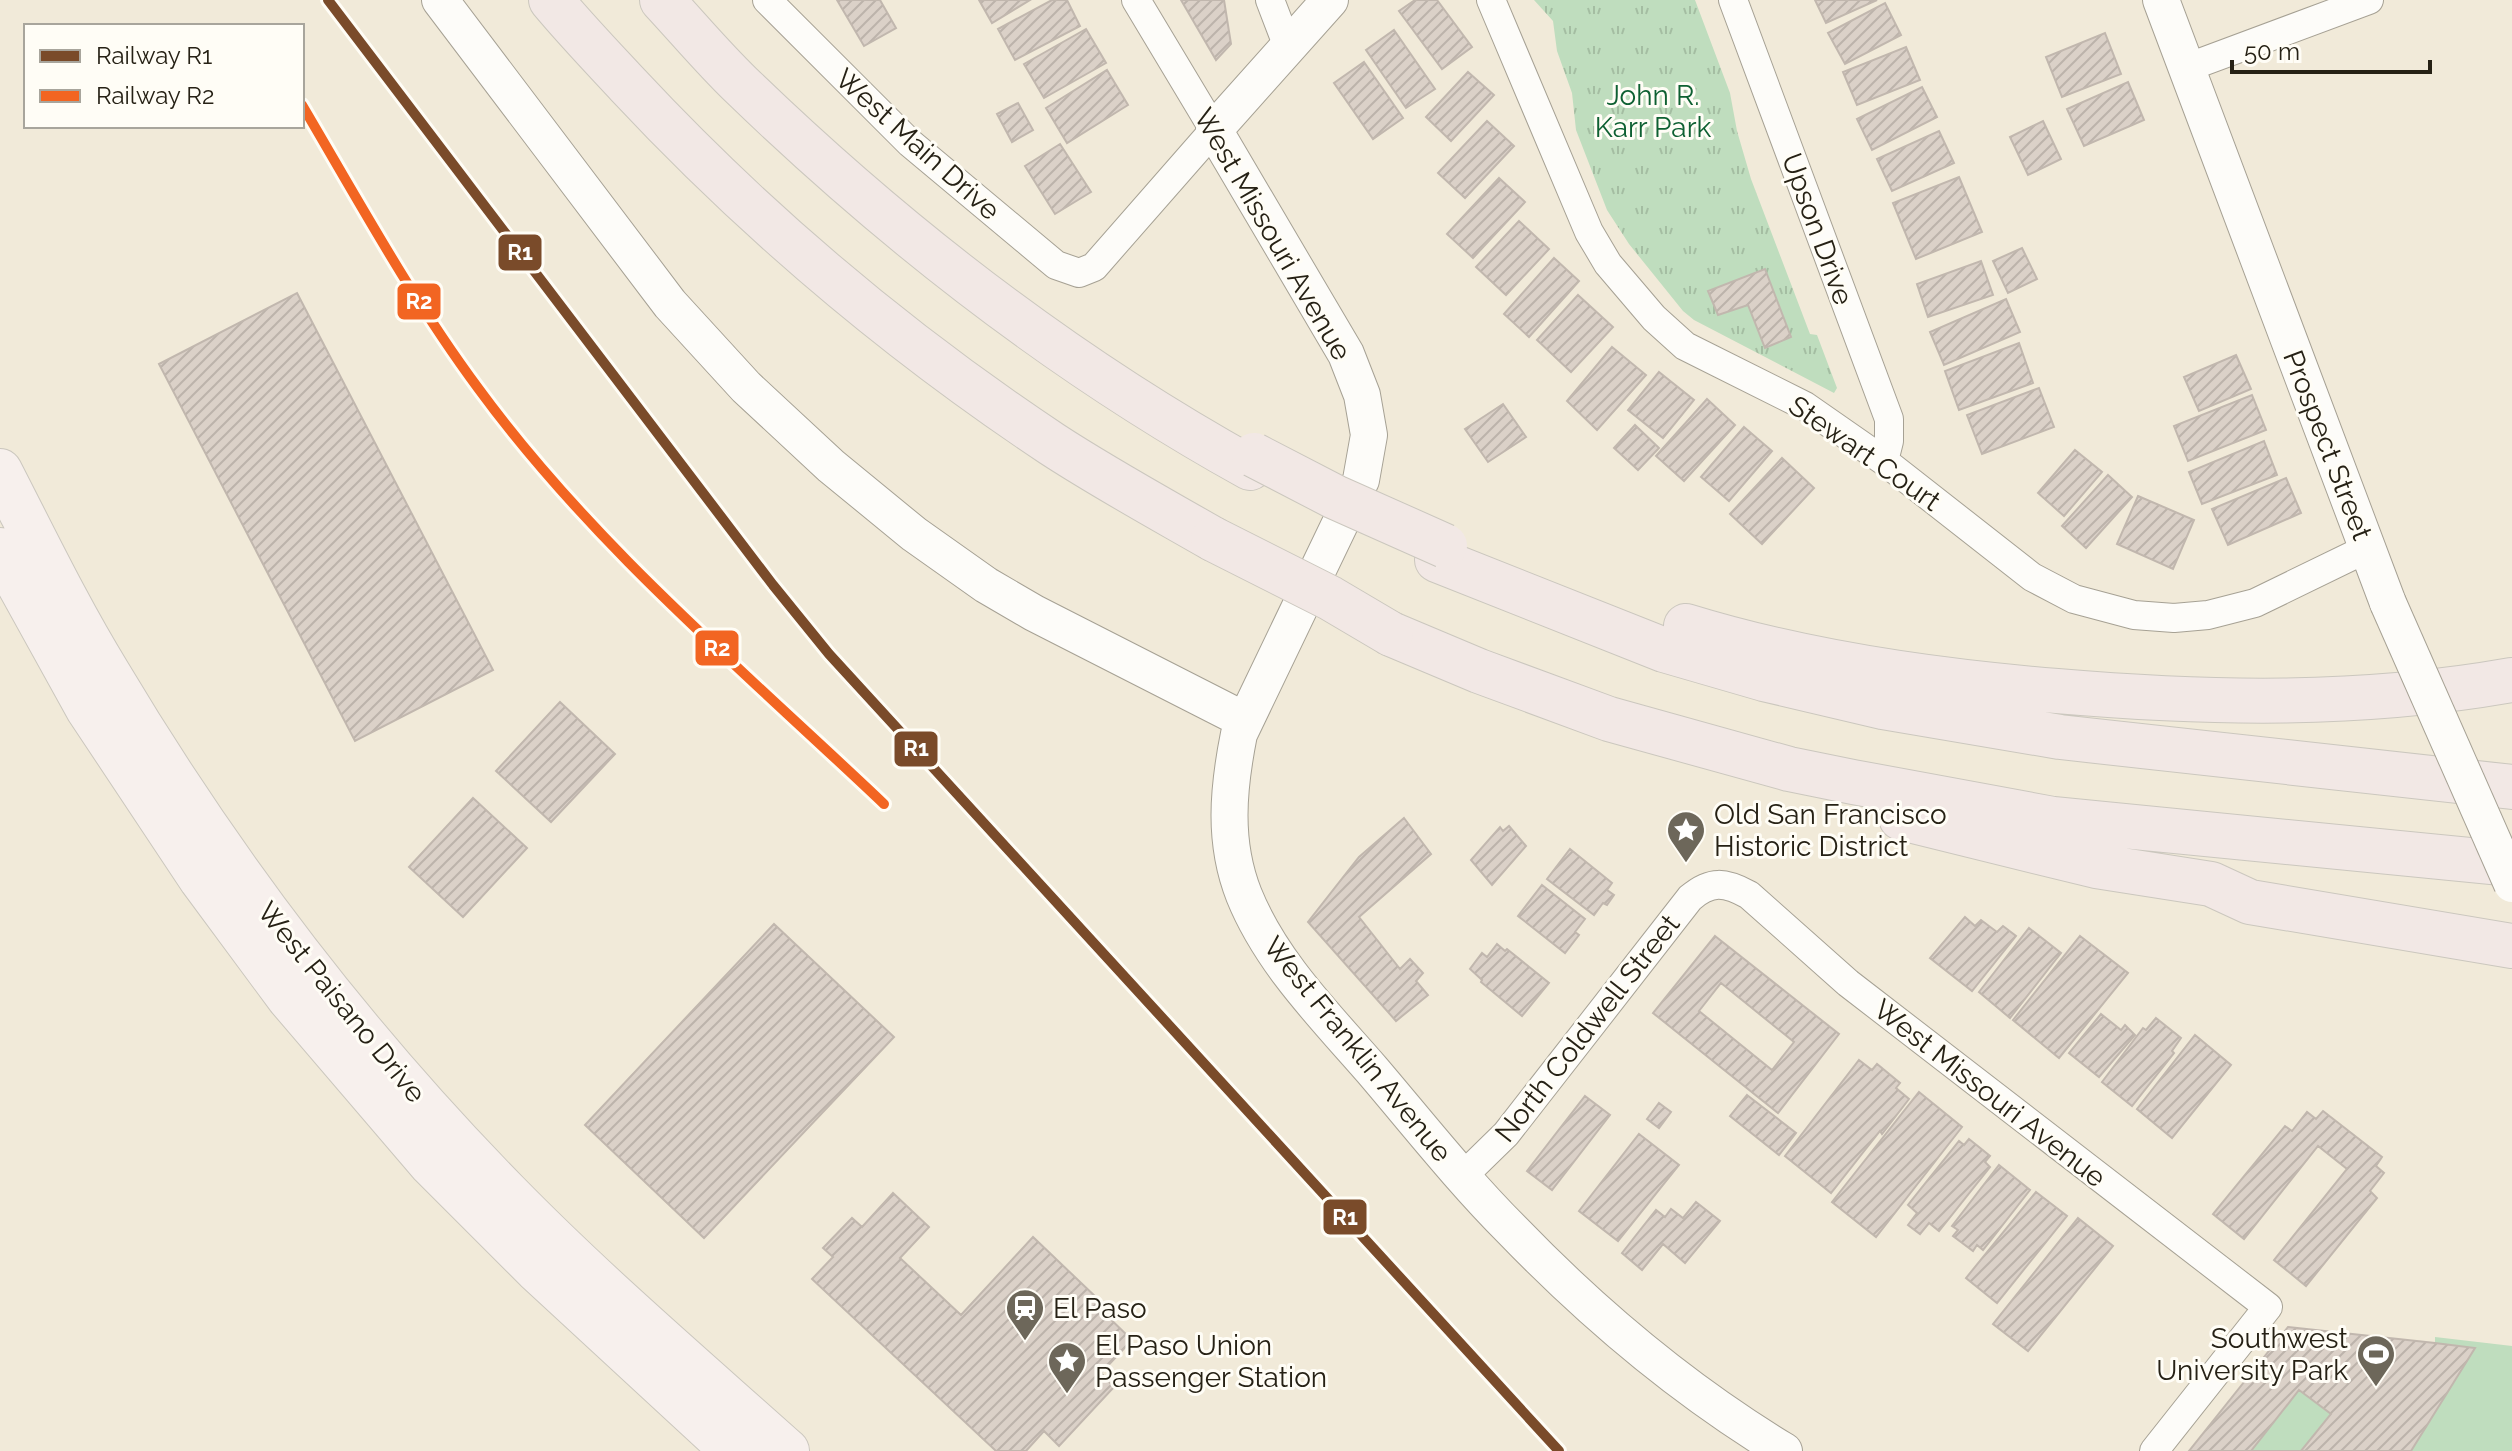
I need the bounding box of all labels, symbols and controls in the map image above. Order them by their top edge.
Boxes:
legend [24,24,304,128]
scale bar [2232,24,2430,74]
text: 50 m [2244,37,2300,66]
text: Railway R1 [96,41,212,70]
street label: West Main Drive [829,62,1007,227]
park label: John R. Karr Park [1595,79,1711,144]
text: Railway R2 [96,81,214,110]
street label: West Missouri Avenue [1187,102,1358,366]
street label: Upson Drive [1775,149,1860,309]
line badge: R1 [497,233,543,272]
text: R1 [507,239,533,265]
line badge: R2 [396,282,442,321]
text: R2 [405,288,433,314]
street label: Prospect Street [2276,346,2379,545]
street label: Stewart Court [1782,389,1947,518]
line badge: R2 [694,629,740,667]
text: R2 [703,635,731,661]
line badge: R1 [893,730,939,768]
text: R1 [903,735,929,761]
place label: Old San Francisco Historic District [1714,798,1947,863]
place icon: Old San Francisco Historic District [1665,809,1707,864]
street label: West Paisano Drive [251,895,433,1109]
street label: North Coldwell Street [1488,908,1687,1149]
street label: West Franklin Avenue [1257,930,1459,1169]
street label: West Missouri Avenue [1867,993,2112,1194]
line badge: R1 [1322,1198,1368,1236]
text: R1 [1332,1204,1358,1230]
station icon: El Paso [1004,1287,1046,1342]
place label: El Paso [1053,1292,1147,1325]
place label: Southwest University Park [2156,1322,2349,1387]
place label: El Paso Union Passenger Station [1095,1329,1327,1394]
sports icon: Southwest University Park [2355,1333,2397,1388]
place icon: El Paso Union Passenger Station [1046,1340,1088,1395]

